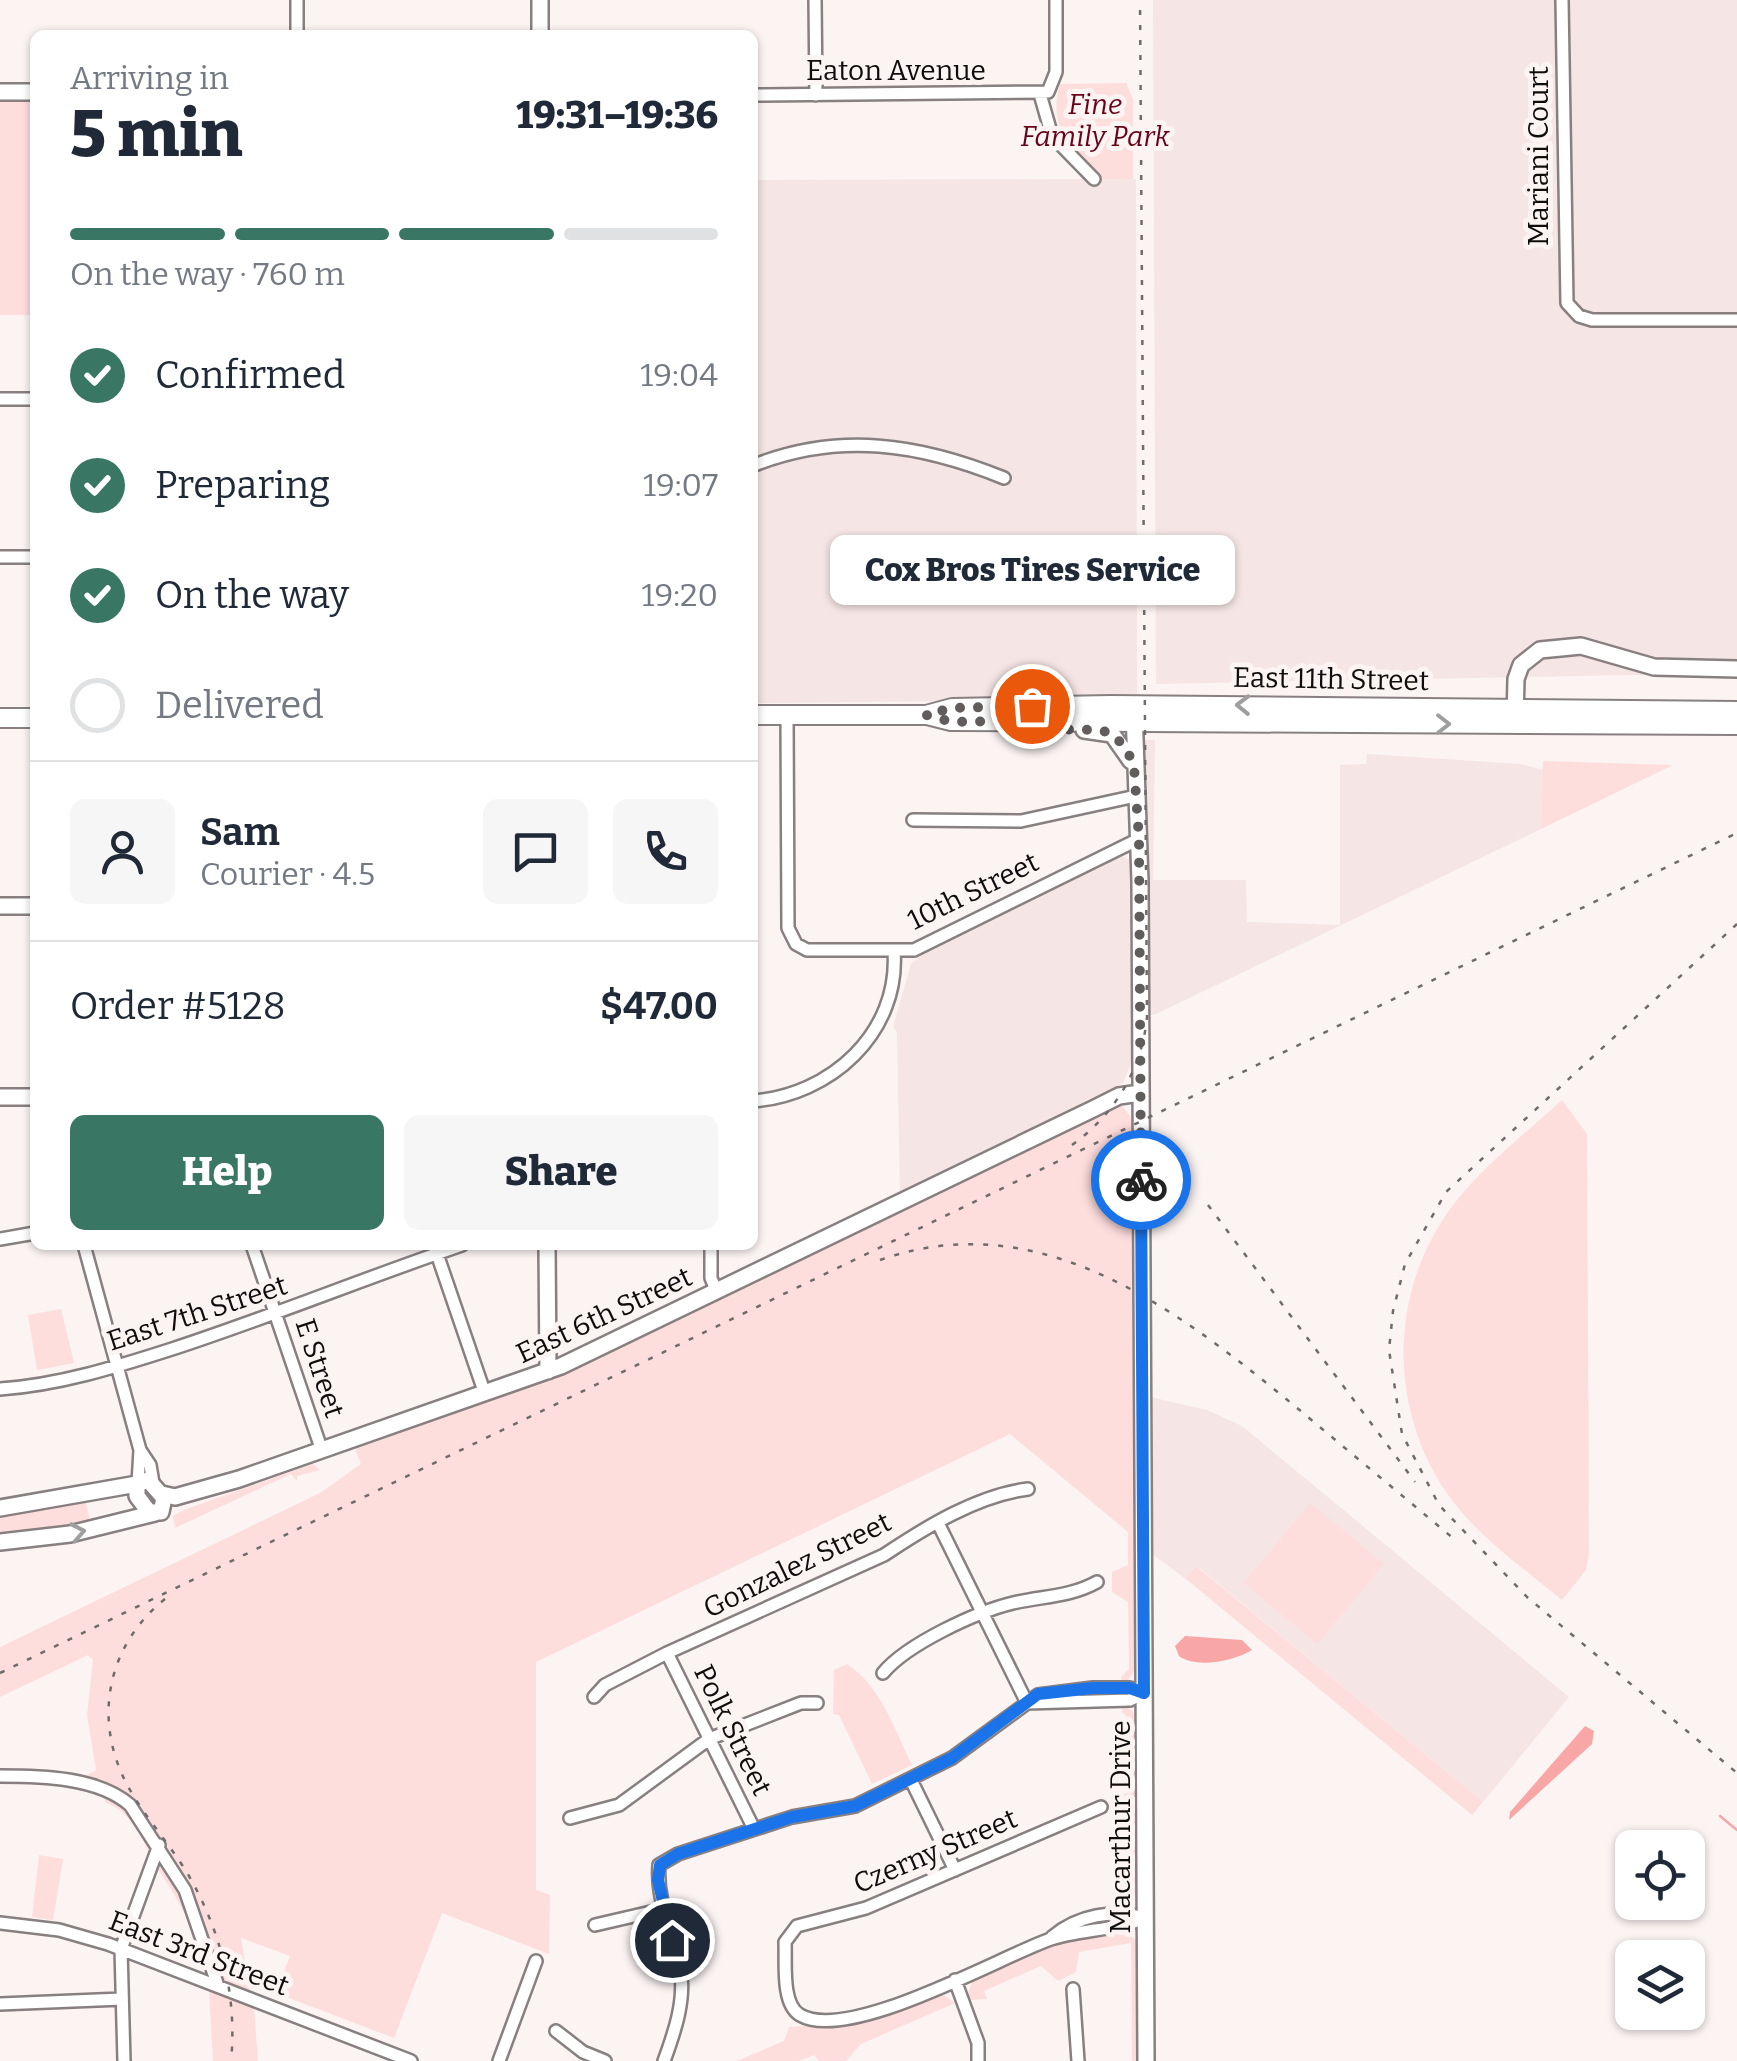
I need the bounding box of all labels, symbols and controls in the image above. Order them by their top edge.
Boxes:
street label: Eaton Avenue [806,54,986,87]
text: Arriving in [70,59,229,97]
street label: Mariani Court [1522,66,1555,246]
park label: Fine Family Park [1020,88,1170,153]
text: 19:31–19:36 [516,92,718,138]
text: 5 min [70,95,243,173]
text: On the way · 760 m [70,255,345,293]
icon: check [70,348,125,403]
text: Confirmed [155,352,345,398]
text: 19:04 [640,356,718,394]
icon: check [70,458,125,513]
text: Preparing [155,462,330,508]
text: 19:07 [643,466,718,504]
callout: Cox Bros Tires Service [830,536,1234,606]
text: Cox Bros Tires Service [865,551,1200,589]
icon: check [70,568,125,623]
text: On the way [155,572,349,618]
text: 19:20 [642,576,718,614]
street label: East 11th Street [1233,661,1429,697]
pin [990,664,1075,749]
icon: bag [1005,679,1060,734]
text: Delivered [155,682,324,728]
one-way arrow [1234,695,1250,716]
one-way arrow [1436,713,1451,735]
button: person [70,799,175,904]
button: chat [483,799,588,904]
button: phone [613,799,718,904]
text: Sam [200,809,280,855]
street label: 10th Street [902,845,1044,937]
text: Courier · 4.5 [200,855,375,893]
text: Order #5128 [70,983,286,1029]
text: $47.00 [600,983,718,1029]
button: Help [70,1115,384,1230]
button: Share [404,1115,718,1230]
courier [1091,1130,1191,1230]
icon: bike [1114,1153,1169,1208]
street label: East 6th Street [511,1260,697,1370]
street label: East 7th Street [103,1268,291,1358]
street label: E Street [289,1314,351,1422]
street label: Gonzalez Street [698,1505,896,1625]
one-way arrow [69,1523,86,1544]
street label: Polk Street [687,1659,779,1801]
street label: Macarthur Drive [1104,1721,1137,1933]
street label: Czerny Street [848,1802,1022,1900]
map controls [1615,1830,1705,2030]
button: locate [1615,1830,1705,1920]
pin [630,1898,715,1983]
street label: East 3rd Street [105,1904,293,2002]
icon: home [645,1913,700,1968]
button: layers [1615,1940,1705,2030]

